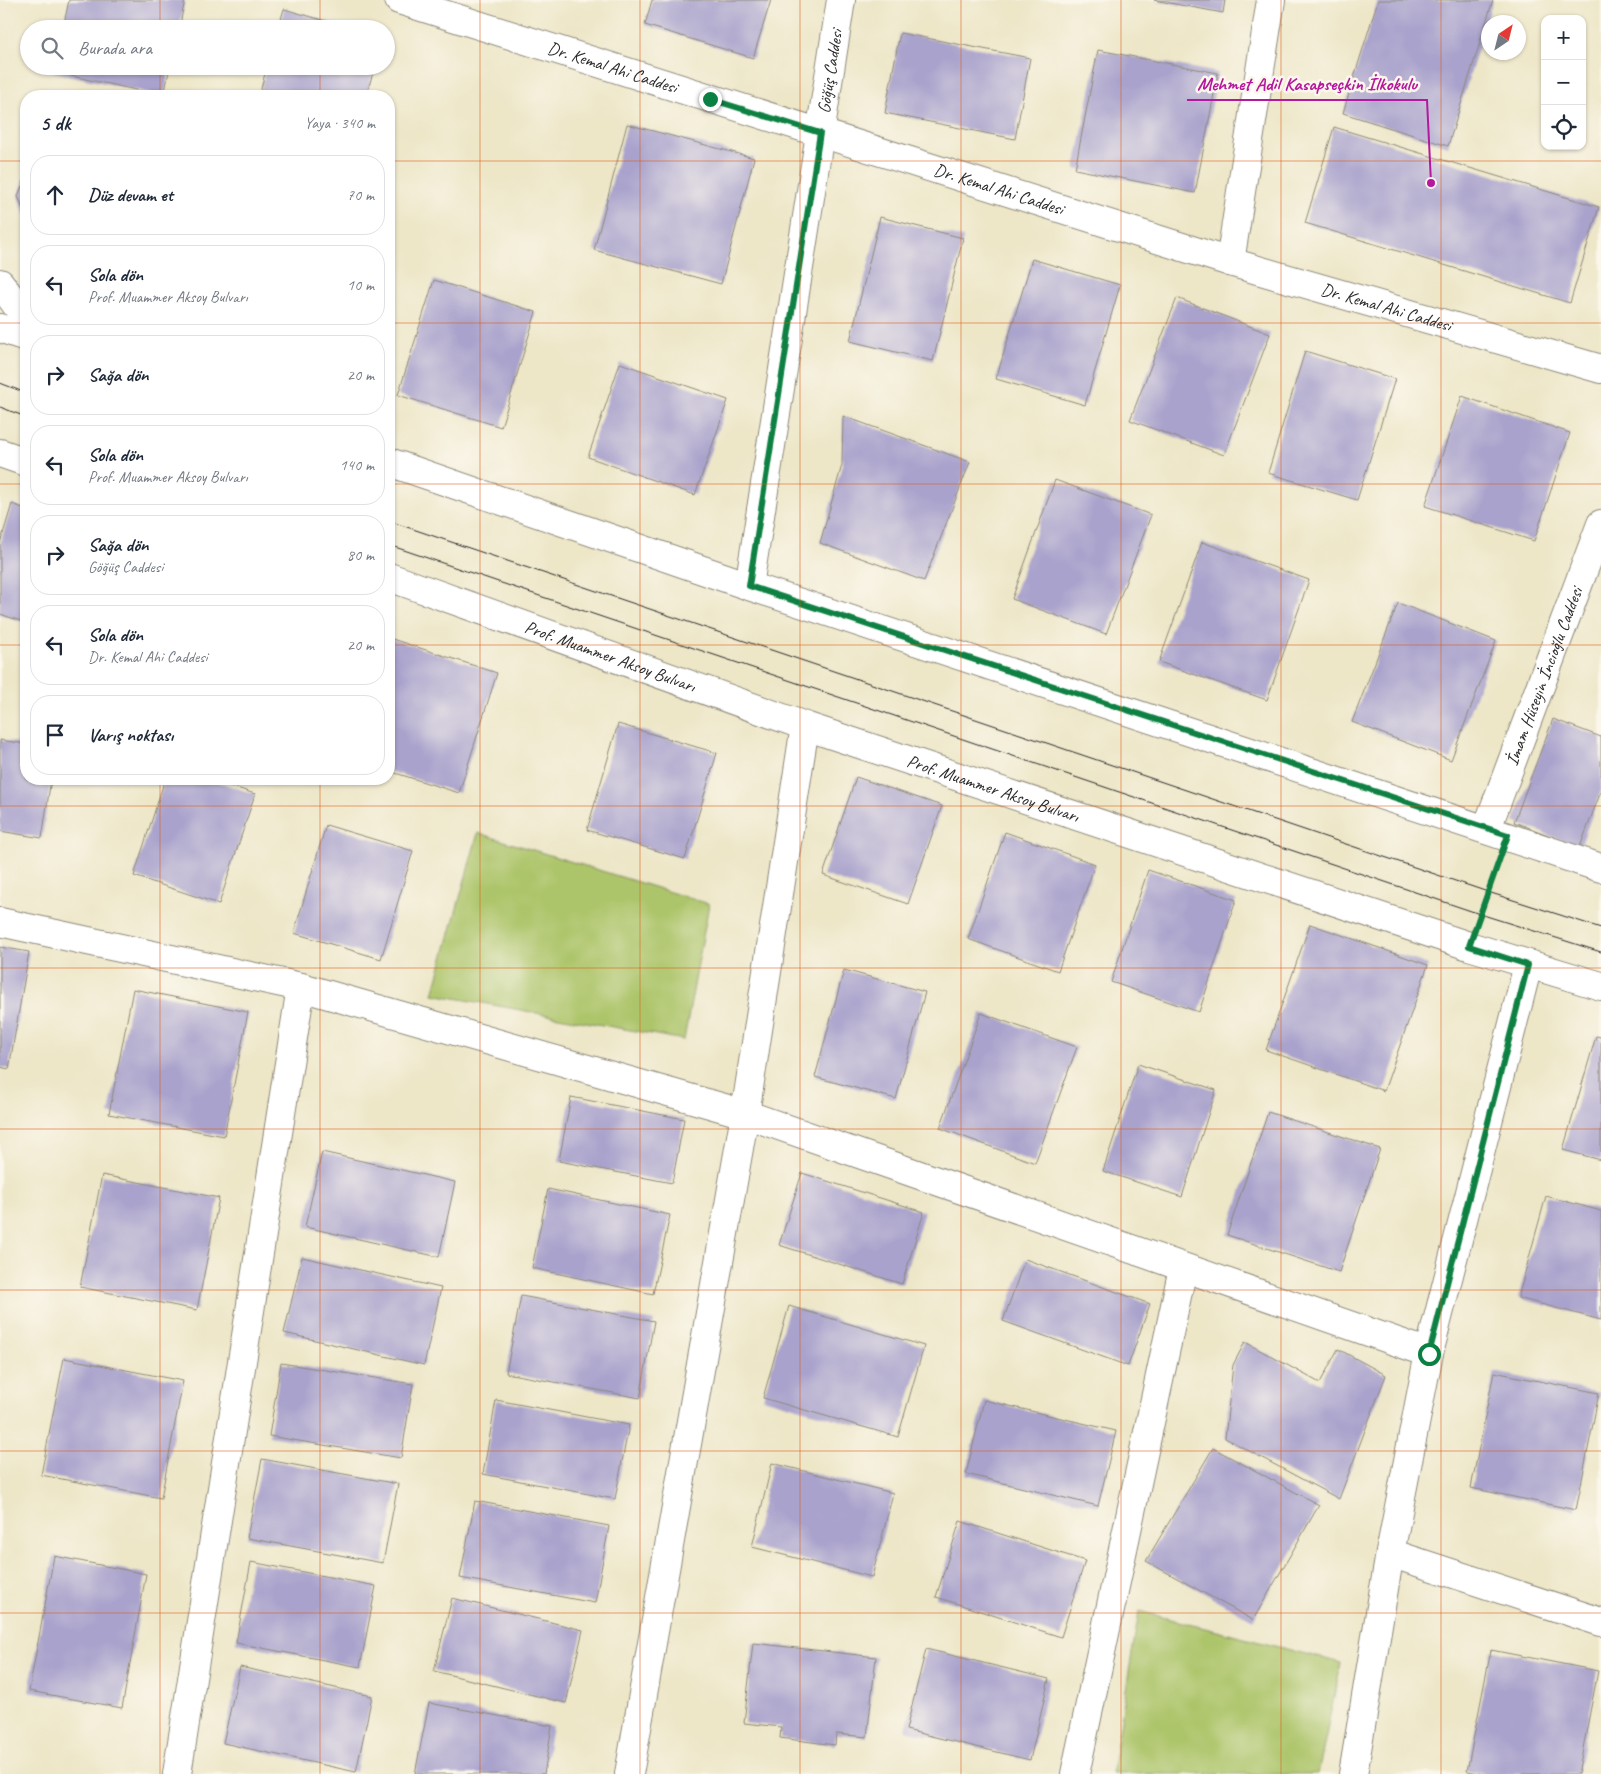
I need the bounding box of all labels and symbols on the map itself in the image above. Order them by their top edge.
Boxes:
north arrow [1481,15,1526,60]
street label: Göğüş Caddesi [812,25,848,115]
street label: Dr. Kemal Ahi Caddesi [545,37,683,99]
callout: Mehmet Adil Kasapseçkin İlkokulu [1187,66,1427,100]
text: Mehmet Adil Kasapseçkin İlkokulu [1197,72,1419,96]
route end [699,88,722,111]
street label: Dr. Kemal Ahi Caddesi [931,158,1069,221]
street label: Dr. Kemal Ahi Caddesi [1319,278,1457,337]
street label: İmam Hüseyin İncioğlu Caddesi [1500,582,1588,768]
street label: Prof. Muammer Aksoy Bulvarı [522,616,699,697]
street label: Prof. Muammer Aksoy Bulvarı [904,750,1082,827]
route start [1418,1343,1441,1366]

